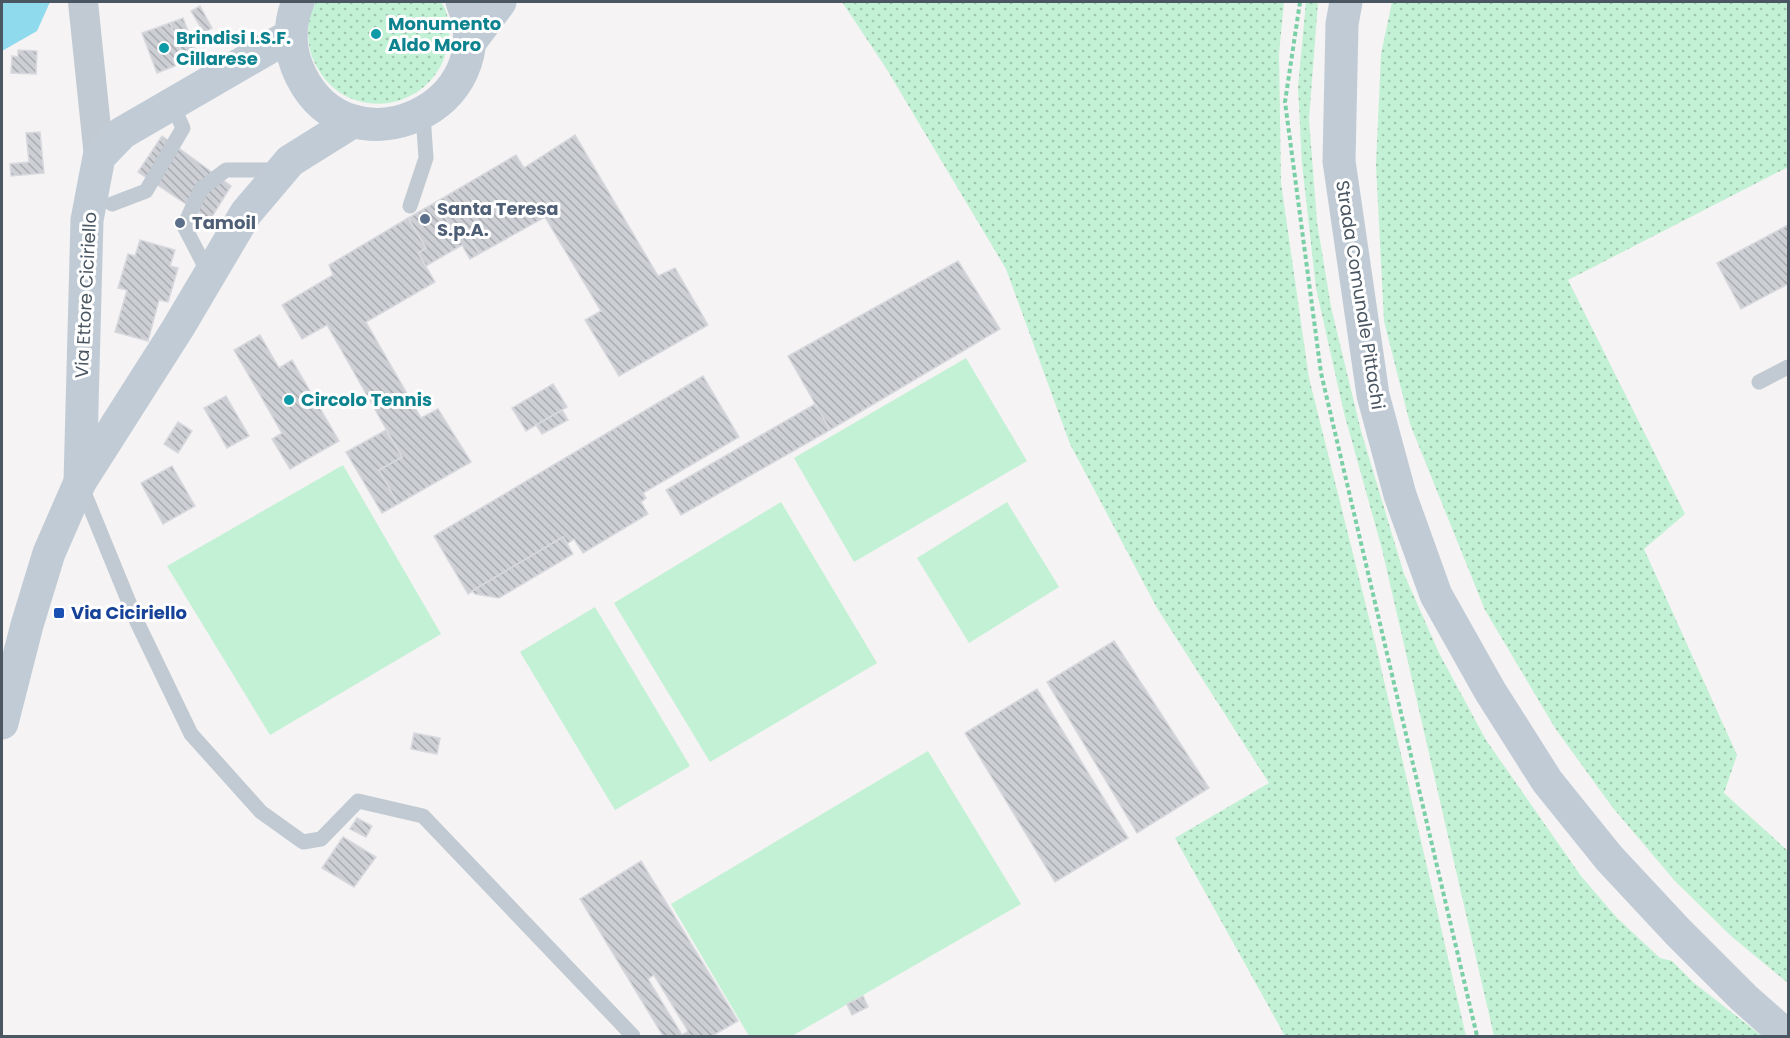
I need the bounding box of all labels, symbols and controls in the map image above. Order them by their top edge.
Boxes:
place label: Monumento Aldo Moro [388,11,501,57]
place label: Brindisi I.S.F. Cillarese [176,25,291,71]
marker: Monumento Aldo Moro [369,27,383,41]
marker: Brindisi I.S.F. Cillarese [157,41,171,55]
street label: Strada Comunale Pittachi [1330,179,1391,411]
place label: Santa Teresa S.p.A. [437,196,559,242]
place label: Tamoil [192,210,256,235]
street label: Via Ettore Ciciriello [69,211,102,379]
marker: Santa Teresa S.p.A. [418,212,432,226]
marker: Tamoil [173,216,187,230]
place label: Circolo Tennis [301,387,432,412]
marker: Circolo Tennis [282,393,296,407]
place label: Via Ciciriello [71,600,187,625]
marker: Via Ciciriello [52,606,66,620]

